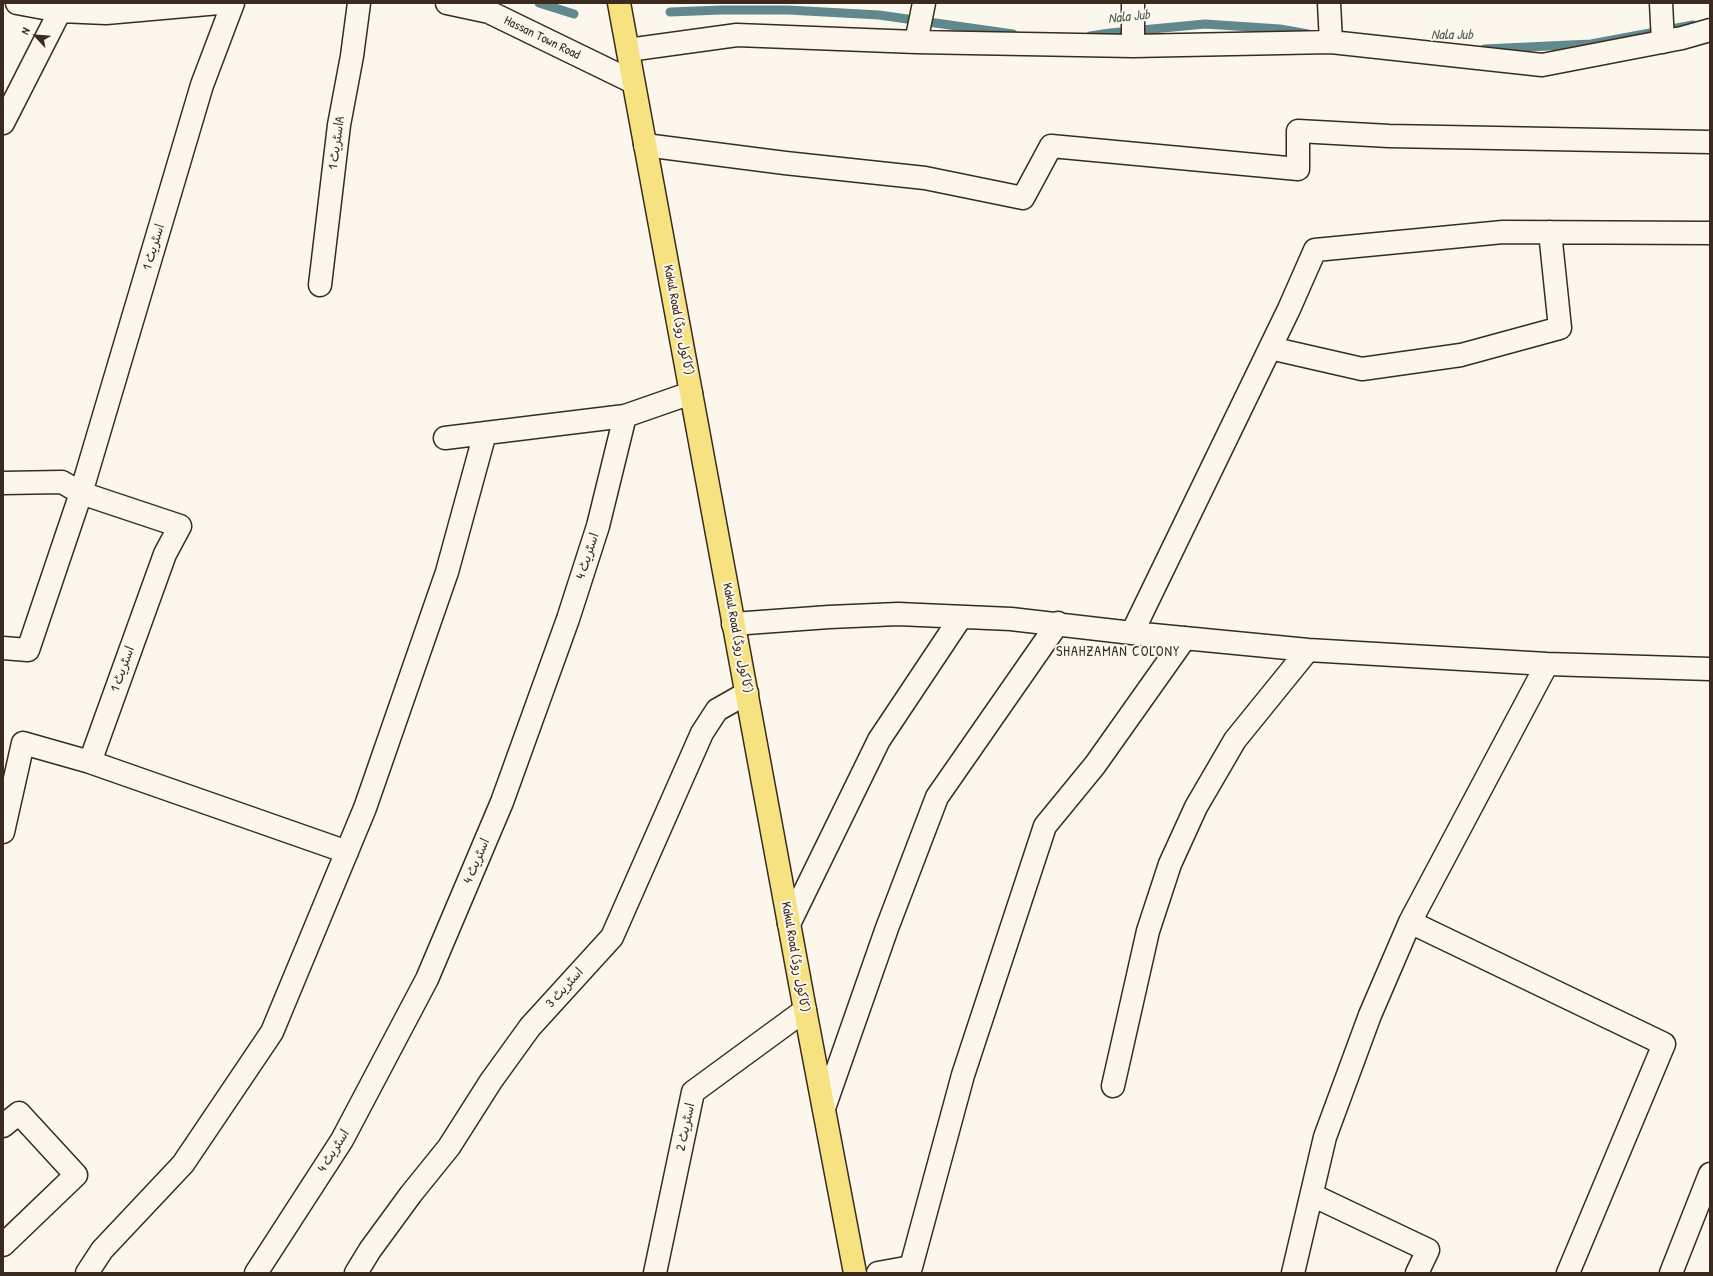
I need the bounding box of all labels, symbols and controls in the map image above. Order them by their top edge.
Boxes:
water label: Nala Jub [1107,6,1151,28]
street label: Hassan Town Road [501,13,583,63]
north arrow [16,16,56,56]
text: N [18,25,33,36]
water label: Nala Jub [1431,27,1473,43]
street label: اسٹریٹ 1A [326,115,348,171]
street label: اسٹریٹ 1 [140,222,168,272]
street label: Kakul Road (کاکول روڈ) [660,264,696,376]
street label: اسٹریٹ 4 [573,531,603,581]
street label: Kakul Road (کاکول روڈ) [719,582,755,694]
street label: اسٹریٹ 1 [108,644,138,694]
district label: SHAHZAMAN COLONY [1056,644,1180,660]
street label: اسٹریٹ 4 [461,836,493,886]
street label: Kakul Road (کاکول روڈ) [778,901,812,1013]
street label: اسٹریٹ 3 [543,965,587,1011]
street label: اسٹریٹ 2 [673,1102,699,1152]
street label: اسٹریٹ 4 [315,1127,353,1175]

